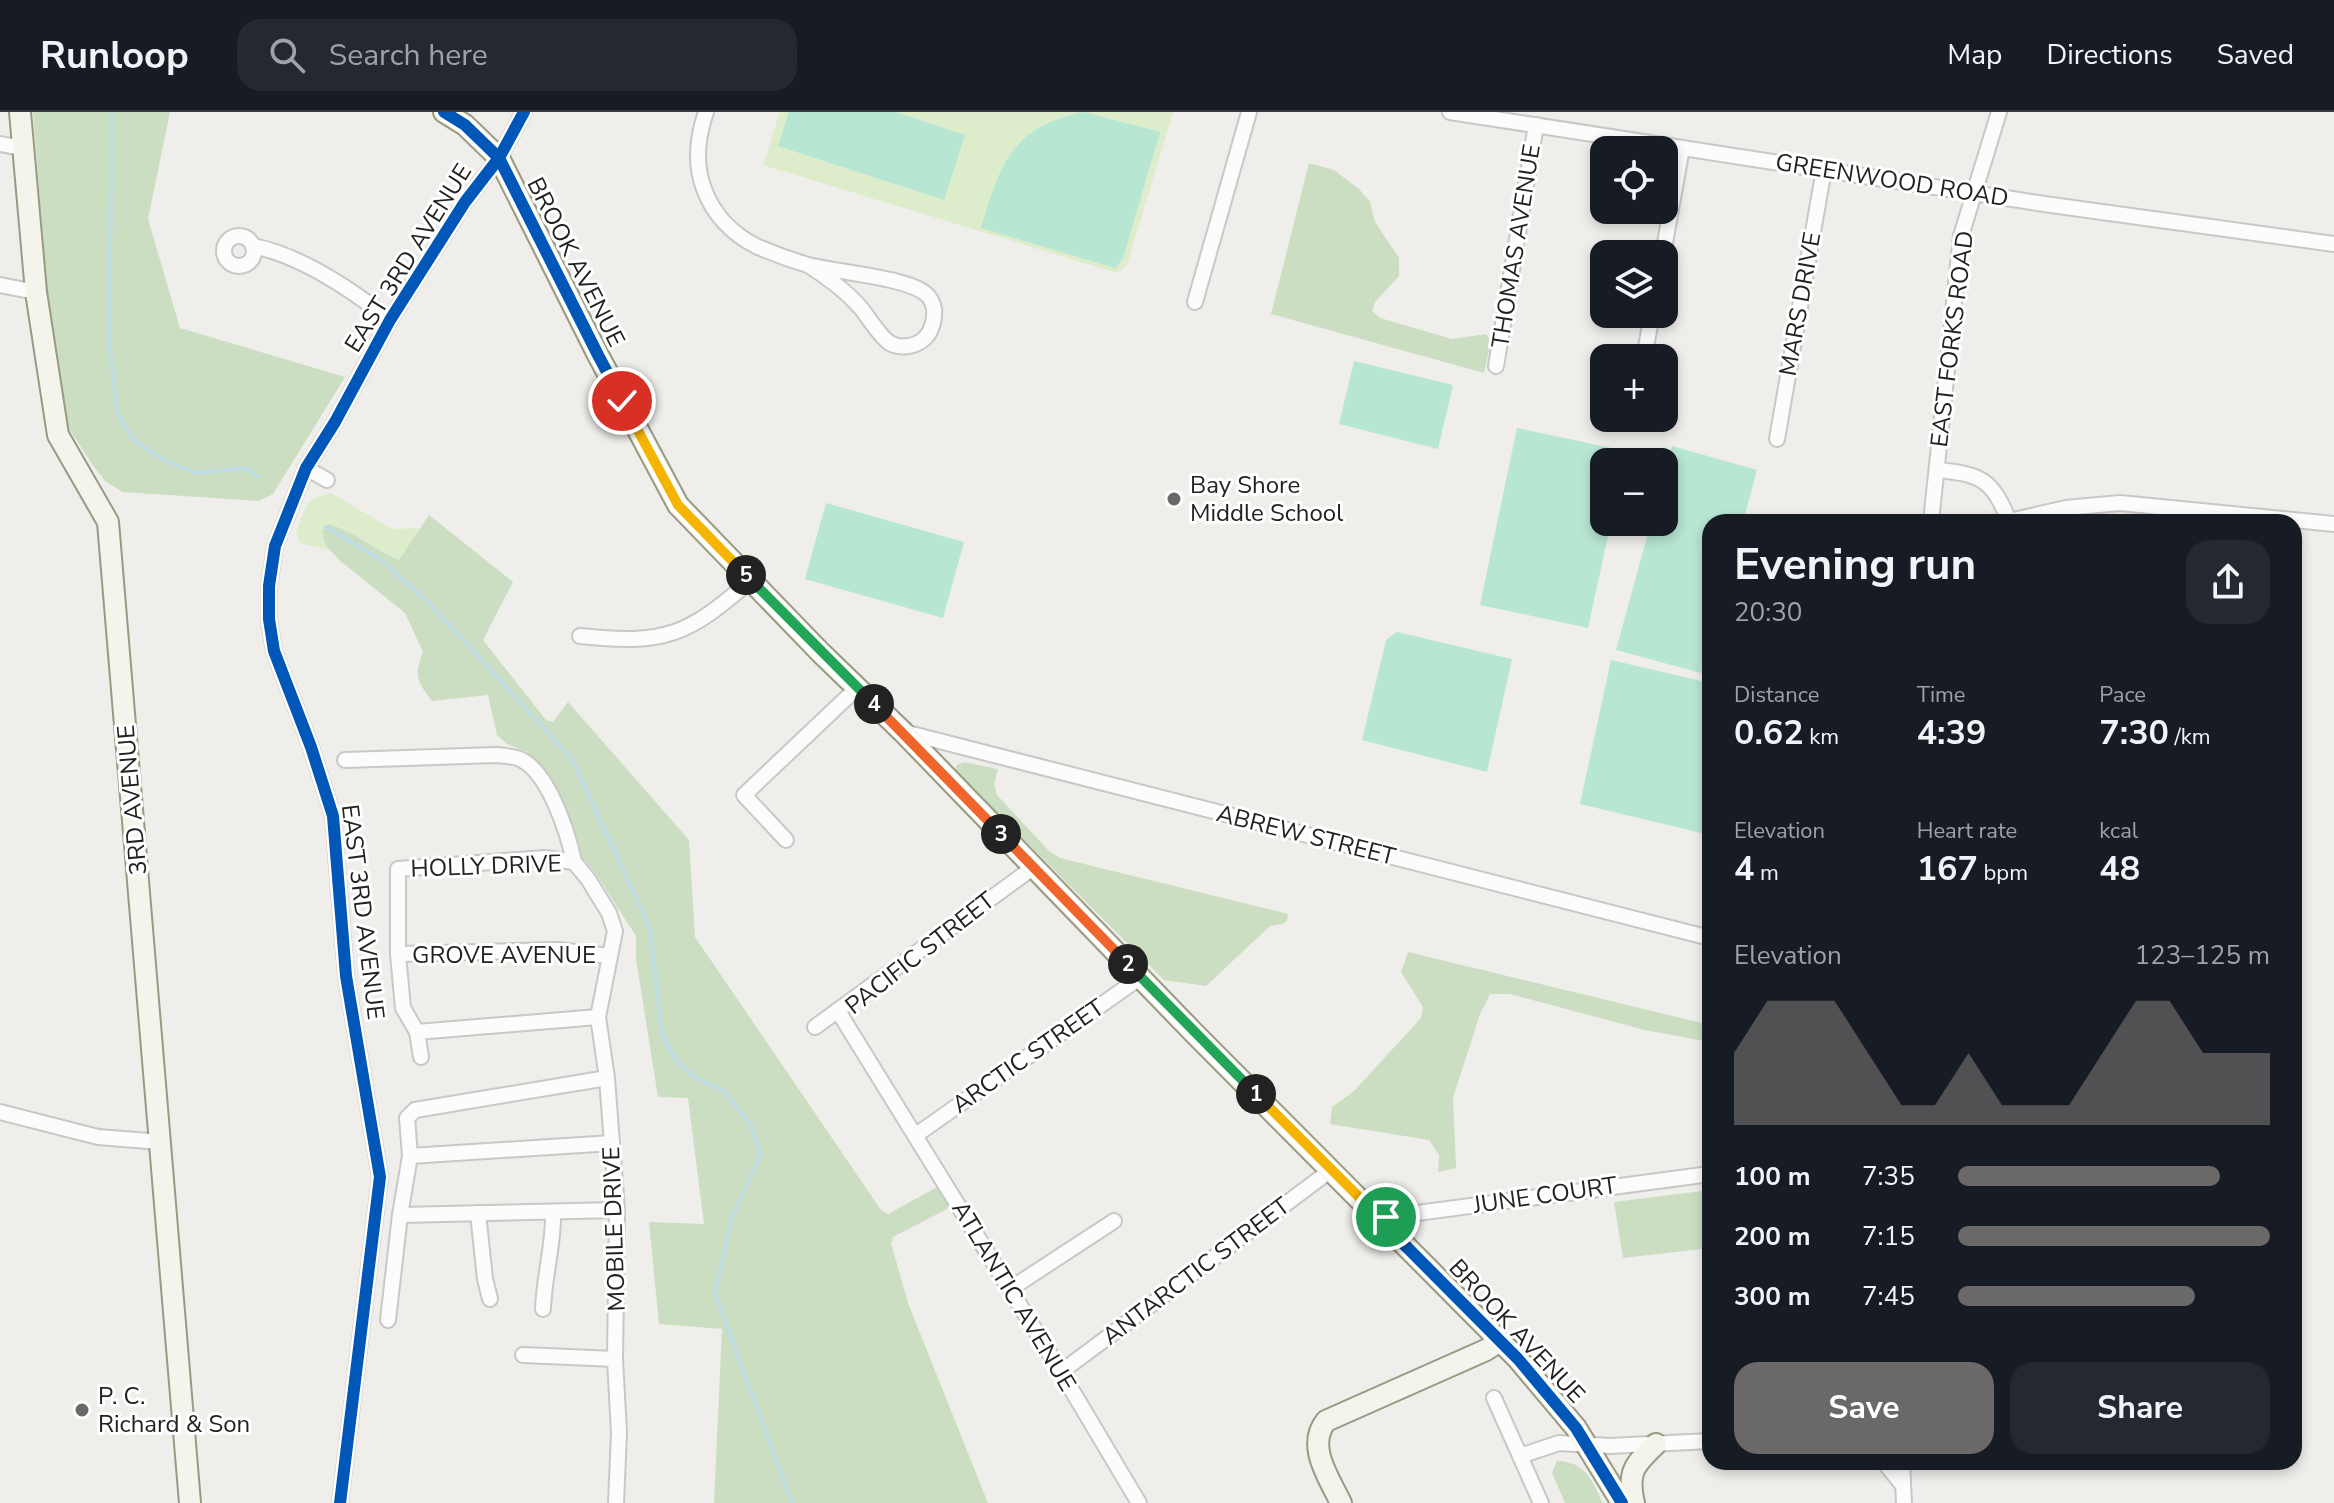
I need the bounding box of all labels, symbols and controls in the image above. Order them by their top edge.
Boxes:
search box [237,19,797,91]
text: Runloop [40,30,189,81]
icon: search [265,33,309,77]
text: Search here [329,35,488,76]
text: Map [1947,36,2002,74]
text: Directions [2046,36,2173,74]
text: Saved [2217,36,2294,74]
map controls [1590,136,1678,536]
button: locate [1590,136,1678,224]
street label: THOMAS AVENUE [1484,142,1548,350]
street label: GREENWOOD ROAD [1773,146,2011,214]
street label: EAST 3RD AVENUE [337,158,479,358]
street label: BROOK AVENUE [520,172,632,352]
street label: EAST FORKS ROAD [1923,229,1981,449]
street label: MARS DRIVE [1772,230,1828,378]
button: layers [1590,240,1678,328]
button: + [1590,344,1678,432]
pin [588,367,656,435]
icon: check [600,379,644,423]
button: − [1590,448,1678,536]
place label: Bay Shore Middle School [1190,469,1343,529]
marker: Bay Shore Middle School [1165,490,1183,508]
text: Evening run [1734,535,1976,595]
button: share [2186,540,2270,624]
pin: 5 [726,555,766,595]
text: 5 [739,560,753,590]
text: 20:30 [1734,595,1802,630]
text: Distance [1734,680,1819,710]
text: Time [1917,680,1966,710]
text: Pace [2099,680,2146,710]
pin: 4 [854,684,894,724]
text: 4 [867,689,881,719]
text: 0.62 [1734,710,1804,756]
text: 4:39 [1917,710,1986,756]
text: 7:30 [2099,710,2169,756]
text: km [1804,722,1839,752]
text: /km [2169,722,2211,752]
street label: 3RD AVENUE [110,724,154,876]
street label: ABREW STREET [1213,797,1399,873]
street label: EAST 3RD AVENUE [334,803,392,1021]
pin: 3 [981,814,1021,854]
text: Elevation [1734,816,1825,846]
text: Heart rate [1917,816,2017,846]
text: kcal [2099,816,2138,846]
text: 3 [994,819,1008,849]
text: 4 [1734,846,1754,892]
text: 167 [1917,846,1978,892]
text: 48 [2099,846,2140,892]
street label: HOLLY DRIVE [410,847,562,885]
text: m [1754,858,1779,888]
text: bpm [1978,858,2028,888]
street label: PACIFIC STREET [839,884,1002,1022]
text: Elevation [1734,938,1842,973]
text: 123–125 m [2134,938,2270,973]
street label: GROVE AVENUE [412,939,596,971]
pin: 2 [1108,944,1148,984]
text: 2 [1121,949,1135,979]
street label: ARCTIC STREET [945,991,1111,1121]
pin: 1 [1236,1074,1276,1114]
text: 1 [1249,1079,1263,1109]
street label: MOBILE DRIVE [595,1146,633,1312]
text: 100 m [1734,1159,1811,1194]
text: 7:35 [1862,1159,1915,1194]
street label: JUNE COURT [1470,1169,1619,1221]
pin [1352,1183,1420,1251]
street label: ANTARCTIC STREET [1096,1190,1297,1352]
street label: ATLANTIC AVENUE [944,1195,1084,1397]
icon: arrive [1364,1195,1408,1239]
text: 200 m [1734,1219,1811,1254]
text: 7:15 [1862,1219,1915,1254]
street label: BROOK AVENUE [1442,1252,1592,1410]
text: 300 m [1734,1279,1811,1314]
text: 7:45 [1862,1279,1915,1314]
button: Save [1734,1362,1994,1454]
button: Share [2010,1362,2270,1454]
place label: P. C. Richard & Son [98,1380,250,1440]
marker: P. C. Richard & Son [73,1401,91,1419]

